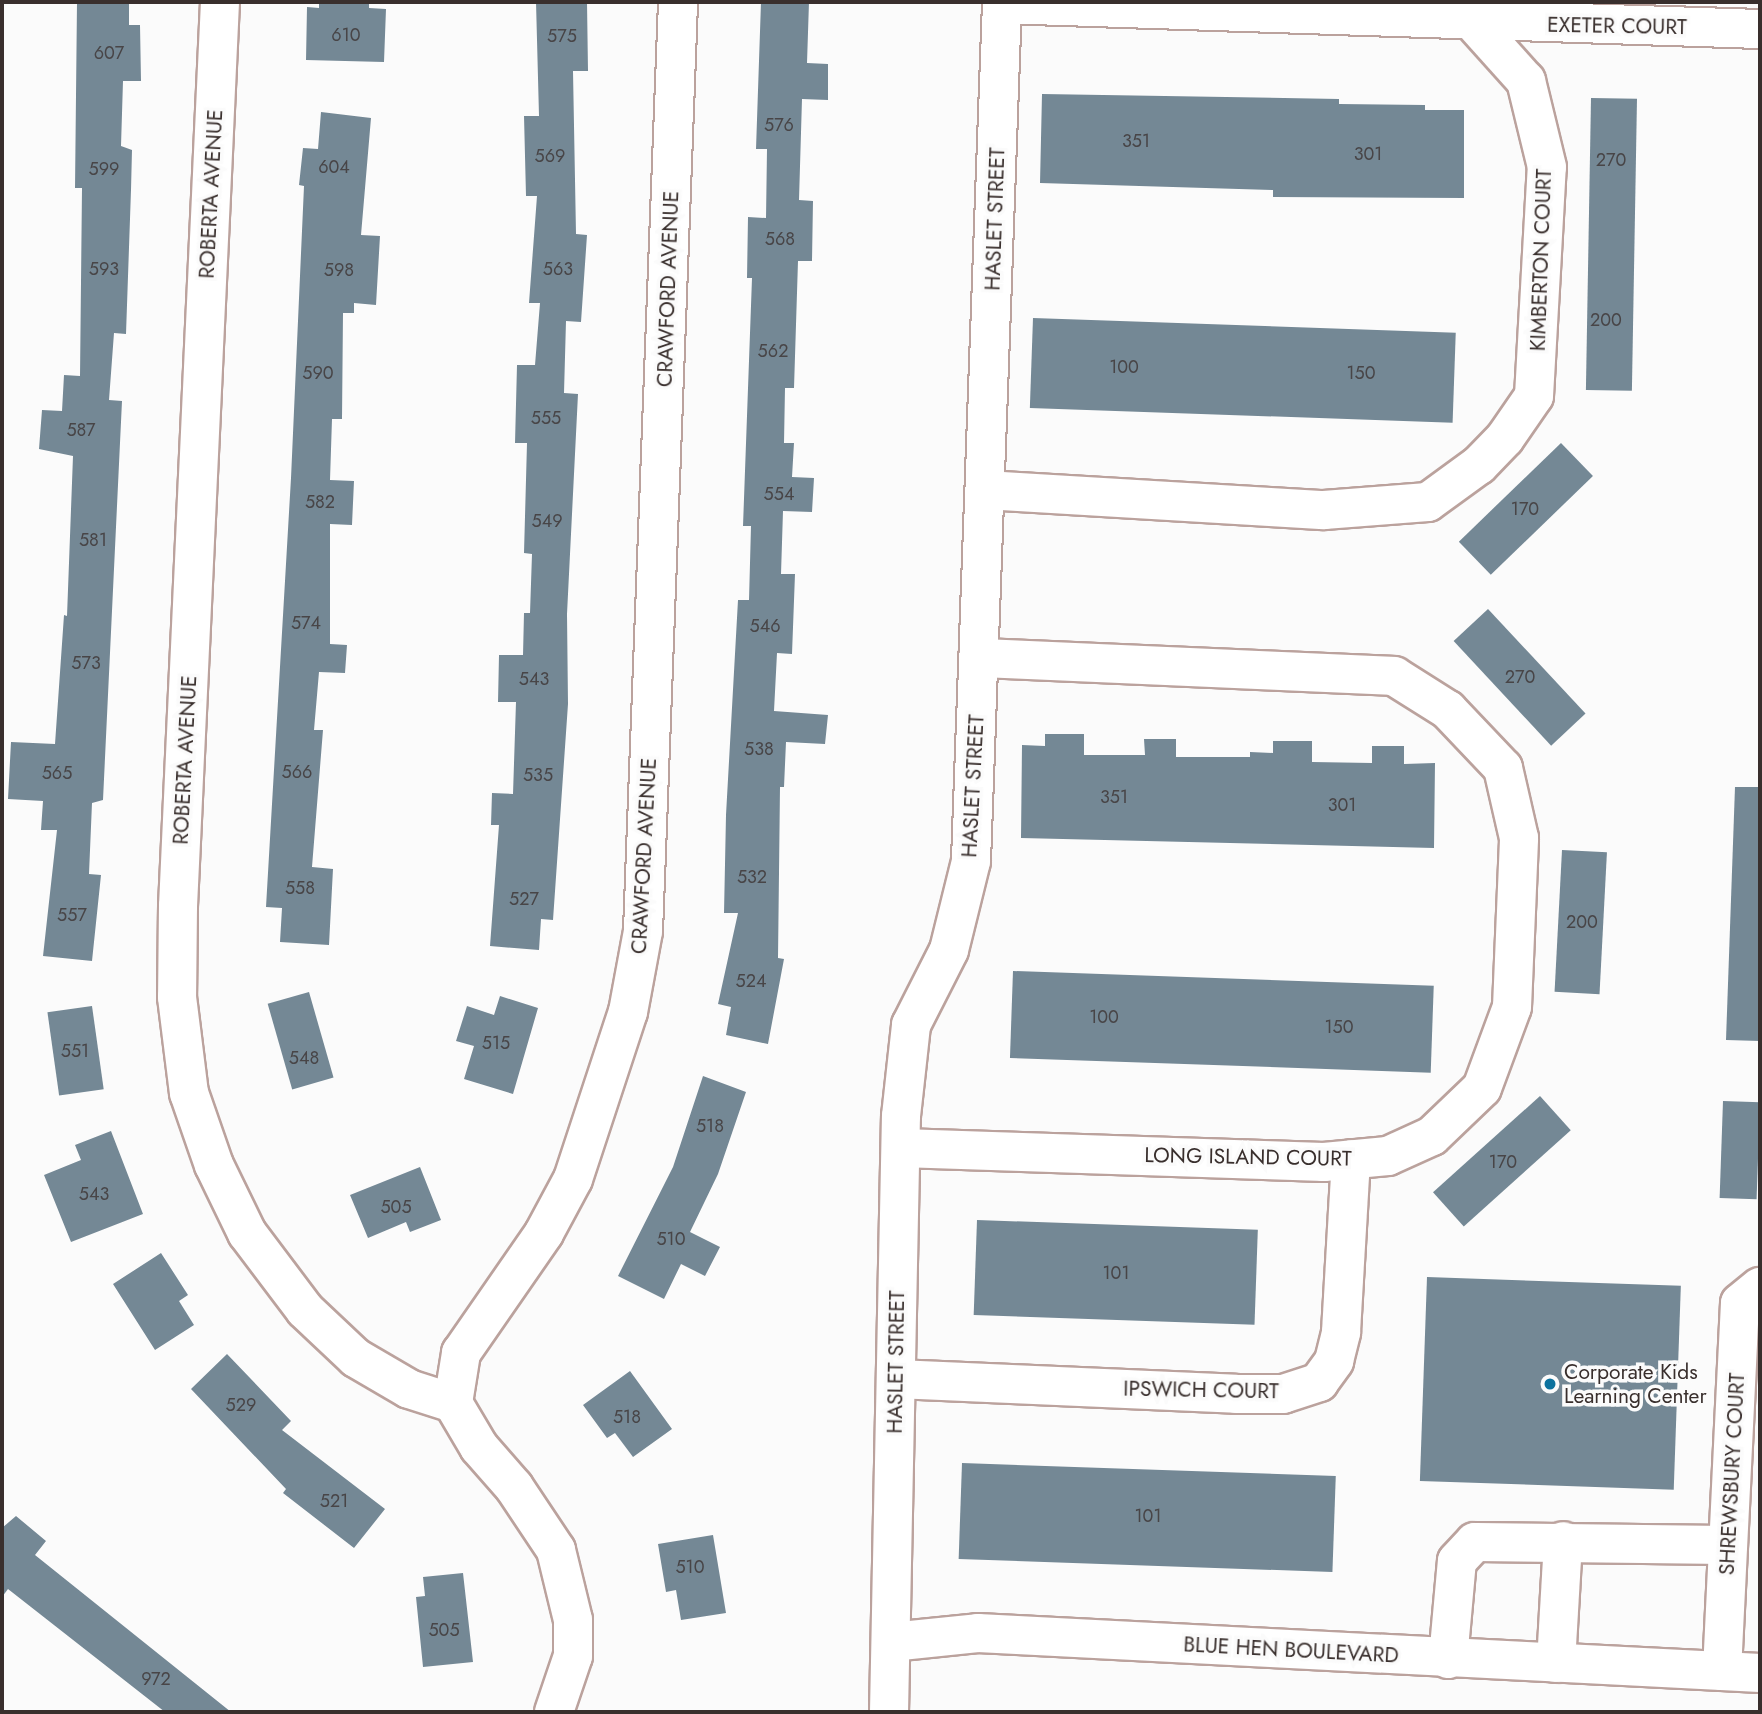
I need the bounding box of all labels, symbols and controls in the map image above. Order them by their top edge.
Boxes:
street label: EXETER COURT [1547,12,1687,40]
house number: 610 [331,24,361,46]
house number: 575 [547,25,577,47]
house number: 607 [94,42,124,64]
street label: ROBERTA AVENUE [194,109,228,279]
house number: 576 [764,114,794,136]
house number: 351 [1122,130,1150,152]
house number: 301 [1354,143,1382,165]
house number: 569 [535,145,565,167]
street label: HASLET STREET [980,147,1010,291]
house number: 270 [1596,149,1626,171]
house number: 604 [318,156,350,178]
house number: 599 [89,158,119,180]
street label: KIMBERTON COURT [1525,168,1557,352]
street label: CRAWFORD AVENUE [652,190,684,388]
house number: 568 [765,228,795,250]
house number: 593 [89,258,119,280]
house number: 563 [543,258,573,280]
house number: 598 [324,259,354,281]
house number: 200 [1590,309,1622,331]
house number: 562 [758,340,788,362]
house number: 100 [1109,356,1139,378]
house number: 590 [302,362,334,384]
house number: 150 [1346,362,1376,384]
house number: 555 [531,407,561,429]
house number: 587 [66,419,96,441]
house number: 554 [764,483,794,505]
house number: 582 [305,491,335,513]
house number: 170 [1511,498,1539,520]
house number: 549 [531,510,563,532]
house number: 581 [79,529,107,551]
house number: 574 [291,612,321,634]
house number: 546 [749,615,781,637]
house number: 573 [71,652,101,674]
house number: 270 [1505,666,1535,688]
house number: 543 [519,668,549,690]
street label: ROBERTA AVENUE [168,675,202,845]
street label: HASLET STREET [957,714,989,858]
house number: 538 [744,738,774,760]
street label: CRAWFORD AVENUE [626,757,662,955]
house number: 566 [282,761,312,783]
house number: 565 [42,762,72,784]
house number: 535 [523,764,553,786]
house number: 351 [1100,786,1128,808]
house number: 301 [1328,794,1356,816]
house number: 532 [737,866,767,888]
house number: 558 [285,877,315,899]
house number: 527 [509,888,539,910]
house number: 557 [57,904,87,926]
house number: 200 [1566,911,1598,933]
house number: 524 [736,970,766,992]
house number: 100 [1089,1006,1119,1028]
house number: 150 [1324,1016,1354,1038]
house number: 515 [482,1032,510,1054]
house number: 551 [61,1040,89,1062]
house number: 548 [289,1047,319,1069]
house number: 518 [696,1115,724,1137]
street label: LONG ISLAND COURT [1144,1143,1352,1171]
house number: 170 [1489,1151,1517,1173]
house number: 543 [79,1183,109,1205]
house number: 505 [380,1196,412,1218]
house number: 510 [656,1228,686,1250]
house number: 101 [1103,1262,1129,1284]
street label: HASLET STREET [882,1290,910,1434]
place label: Corporate Kids Learning Center [1564,1359,1707,1409]
street label: SHREWSBURY COURT [1714,1372,1750,1576]
street label: IPSWICH COURT [1123,1376,1279,1404]
marker: Corporate Kids Learning Center [1542,1376,1558,1392]
house number: 529 [226,1394,256,1416]
house number: 518 [613,1406,641,1428]
house number: 521 [320,1490,348,1512]
house number: 101 [1135,1505,1161,1527]
house number: 510 [675,1556,705,1578]
house number: 505 [428,1619,460,1641]
street label: BLUE HEN BOULEVARD [1183,1632,1399,1668]
house number: 972 [141,1668,171,1690]

